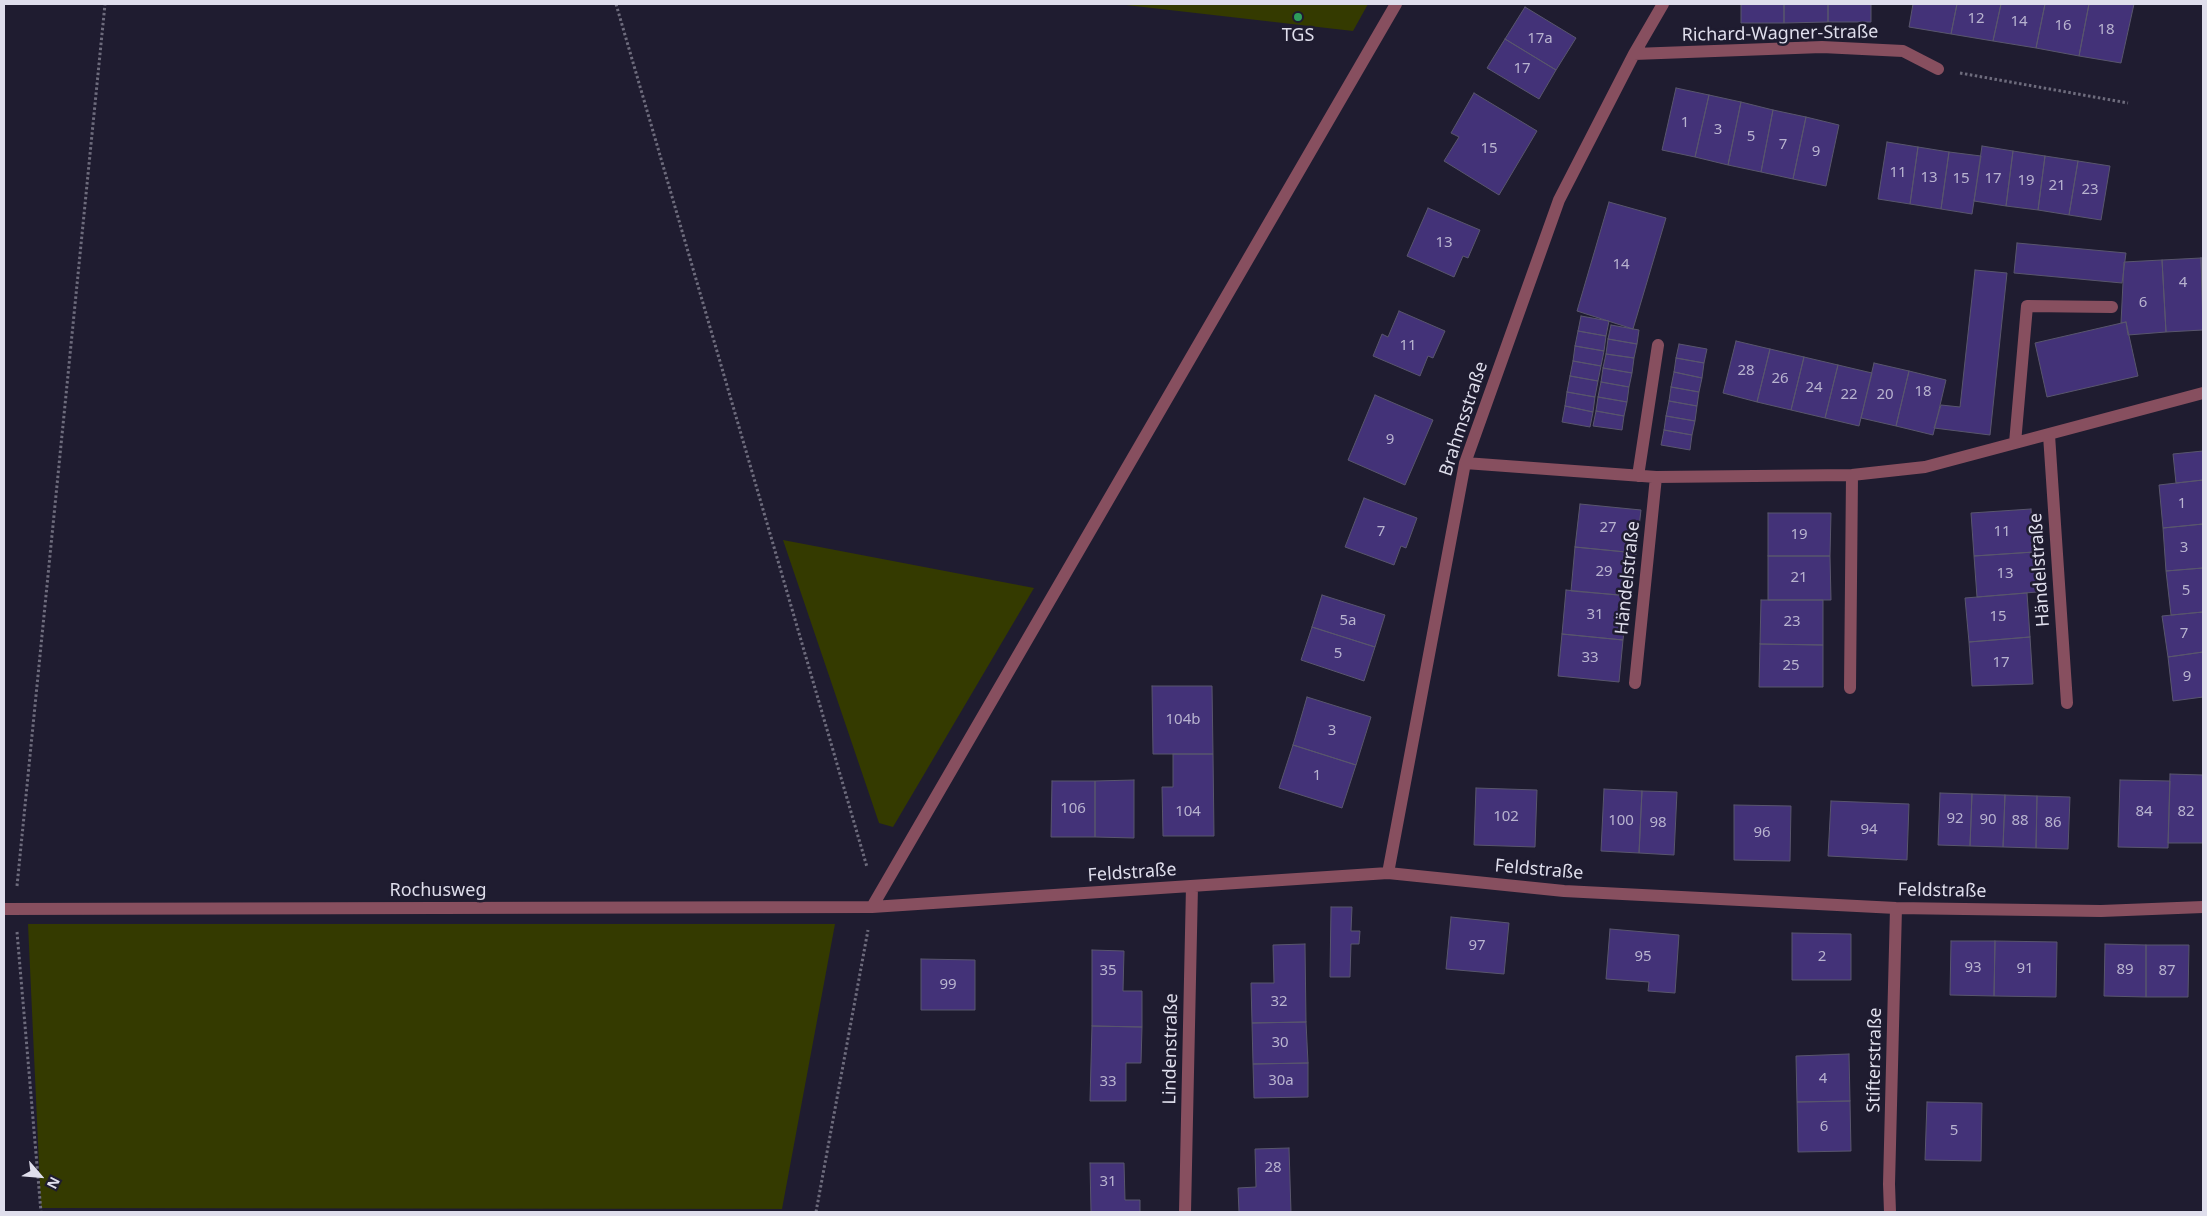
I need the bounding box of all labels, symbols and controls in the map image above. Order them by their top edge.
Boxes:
house number: 12 [1967,10,1985,28]
marker: TGS [1292,11,1304,23]
house number: 14 [2010,13,2028,31]
house number: 16 [2054,17,2072,35]
street label: Richard-Wagner-Straße [1681,21,1879,47]
house number: 18 [2097,21,2115,39]
place label: TGS [1282,25,1314,47]
house number: 17a [1527,30,1553,48]
house number: 17 [1513,60,1531,78]
house number: 1 [1681,114,1689,132]
house number: 3 [1714,121,1722,139]
house number: 5 [1747,128,1755,146]
house number: 7 [1779,136,1787,154]
house number: 15 [1480,140,1498,158]
house number: 9 [1812,143,1820,161]
house number: 11 [1889,164,1907,182]
house number: 13 [1920,169,1938,187]
house number: 15 [1952,170,1970,188]
house number: 17 [1984,170,2002,188]
house number: 19 [2017,172,2035,190]
house number: 21 [2048,177,2066,195]
house number: 23 [2081,181,2099,199]
house number: 13 [1435,234,1453,252]
house number: 14 [1612,256,1630,274]
house number: 4 [2179,274,2187,292]
house number: 6 [2139,294,2147,312]
house number: 11 [1399,337,1417,355]
street label: Brahmsstraße [1435,359,1493,479]
house number: 28 [1737,362,1755,380]
house number: 26 [1771,370,1789,388]
house number: 24 [1805,379,1823,397]
house number: 18 [1914,383,1932,401]
house number: 22 [1840,386,1858,404]
house number: 20 [1876,386,1894,404]
house number: 9 [1386,431,1394,449]
house number: 1 [2178,495,2186,513]
street label: Händelstraße [2025,512,2055,628]
house number: 27 [1599,519,1617,537]
street label: Händelstraße [1611,520,1645,636]
house number: 7 [1377,523,1385,541]
house number: 11 [1993,523,2011,541]
house number: 19 [1790,526,1808,544]
house number: 3 [2180,539,2188,557]
house number: 29 [1595,563,1613,581]
house number: 13 [1996,565,2014,583]
house number: 21 [1790,569,1808,587]
house number: 5 [2182,582,2190,600]
house number: 31 [1586,606,1604,624]
house number: 15 [1989,608,2007,626]
house number: 5a [1340,612,1356,630]
house number: 23 [1783,613,1801,631]
house number: 7 [2180,625,2188,643]
house number: 5 [1334,645,1342,663]
house number: 33 [1581,649,1599,667]
house number: 17 [1992,654,2010,672]
house number: 25 [1782,657,1800,675]
house number: 9 [2183,668,2191,686]
house number: 104b [1166,711,1200,729]
house number: 3 [1328,722,1336,740]
house number: 1 [1313,767,1321,785]
house number: 106 [1060,800,1086,818]
house number: 104 [1175,803,1201,821]
house number: 84 [2135,803,2153,821]
house number: 82 [2177,803,2195,821]
house number: 102 [1493,808,1519,826]
house number: 92 [1946,810,1964,828]
house number: 90 [1979,811,1997,829]
house number: 100 [1608,812,1634,830]
house number: 88 [2011,812,2029,830]
house number: 98 [1649,814,1667,832]
house number: 86 [2044,814,2062,832]
house number: 94 [1860,821,1878,839]
house number: 96 [1753,824,1771,842]
street label: Feldstraße [1494,855,1584,885]
street label: Feldstraße [1087,859,1177,887]
street label: Feldstraße [1897,879,1987,903]
street label: Rochusweg [390,880,486,902]
house number: 97 [1468,937,1486,955]
house number: 95 [1634,948,1652,966]
house number: 2 [1818,948,1826,966]
house number: 93 [1964,959,1982,977]
house number: 91 [2016,960,2034,978]
house number: 89 [2116,961,2134,979]
house number: 35 [1099,962,1117,980]
house number: 87 [2158,962,2176,980]
house number: 99 [939,976,957,994]
street label: Lindenstraße [1159,993,1183,1105]
house number: 32 [1270,993,1288,1011]
street label: Stifterstraße [1863,1007,1887,1113]
house number: 30 [1271,1034,1289,1052]
house number: 4 [1819,1070,1827,1088]
house number: 30a [1268,1072,1294,1090]
house number: 33 [1099,1073,1117,1091]
house number: 6 [1820,1118,1828,1136]
house number: 5 [1950,1122,1958,1140]
north arrow [15,1151,65,1201]
house number: 28 [1264,1159,1282,1177]
house number: 31 [1099,1173,1117,1191]
text: N [43,1174,65,1192]

